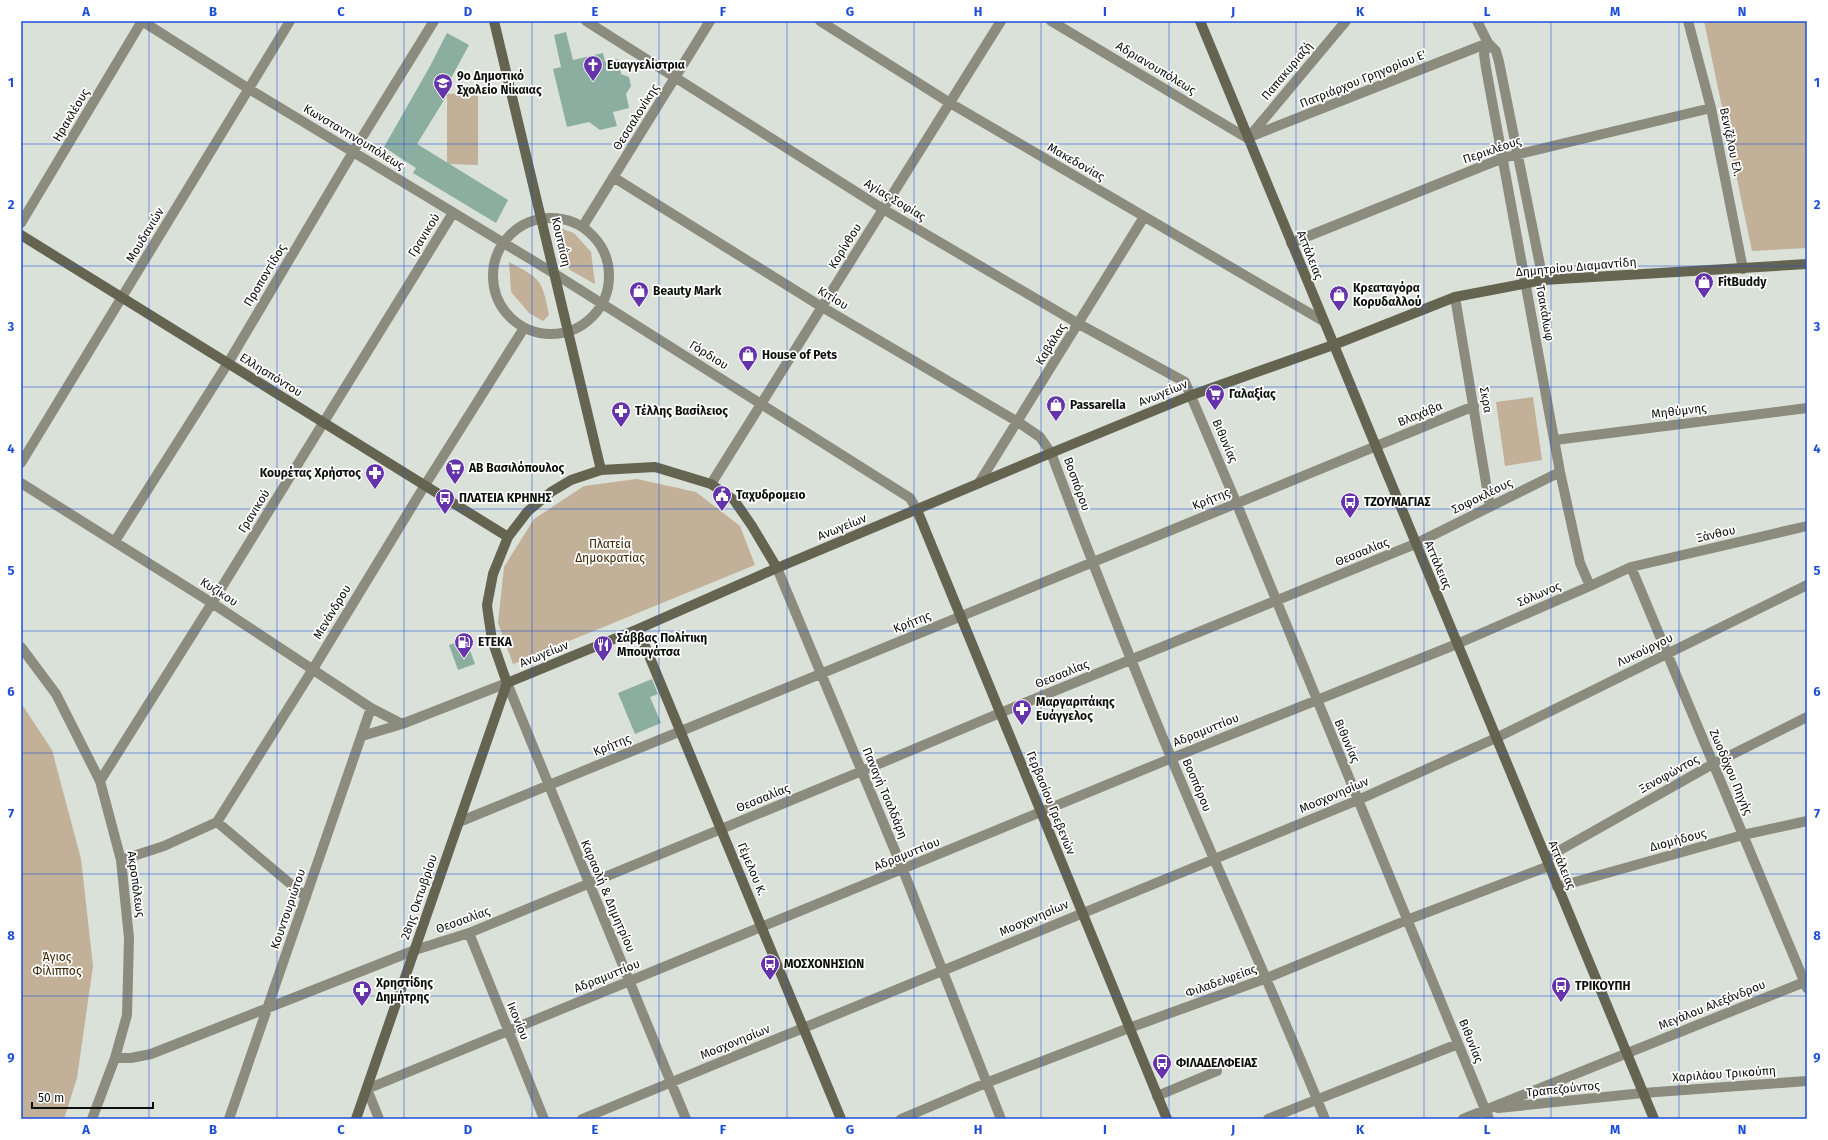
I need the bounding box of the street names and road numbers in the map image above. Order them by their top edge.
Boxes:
street label: Αδριανουπόλεως [1114,39,1199,98]
street label: Παπακυριαζή [1259,39,1315,103]
street label: Πατριάρχου Γρηγορίου Ε' [1298,47,1428,111]
street label: Θεσσαλονίκης [610,81,662,153]
street label: Ηρακλέους [50,86,92,144]
street label: Κωνσταντινουπόλεως [301,101,407,173]
street label: Βενιζέλου Ελ. [1717,106,1745,178]
street label: Περικλέους [1461,133,1523,167]
street label: Μακεδονίας [1045,140,1107,184]
street label: Αγίας Σοφίας [862,176,929,224]
street label: Μουδανιών [123,205,167,265]
street label: Γρανικού [405,211,443,259]
street label: Κουταΐση [549,215,575,268]
street label: Κορίνθου [826,221,864,271]
street label: Αττάλειας [1294,228,1326,282]
street label: Προποντίδος [241,241,289,309]
street label: Δημητρίου Διαμαντίδη [1515,255,1637,279]
street label: Κιτίου [815,284,851,313]
street label: Τσακάλωφ [1533,284,1557,342]
street label: Καβάλας [1033,320,1069,367]
street label: Γόρδιου [687,338,731,372]
street label: Ελλησπόντου [237,350,305,400]
street label: Ανωγείων [1136,377,1190,409]
street label: Σκρα [1477,386,1495,414]
street label: Βλαχάβα [1396,399,1444,429]
street label: Μηθύμνης [1650,401,1708,421]
street label: Βιθυνίας [1210,417,1241,465]
street label: Βοσπόρου [1061,455,1093,513]
street label: Σοφοκλέους [1449,475,1515,517]
street label: Κρήτης [1190,485,1232,513]
street label: Γρανικού [235,487,273,535]
street label: Ανωγείων [815,511,869,543]
street label: Ξάνθου [1695,523,1737,545]
street label: Θεσσαλίας [1333,535,1391,569]
street label: Αττάλειας [1421,539,1455,592]
street label: Κυζίκου [198,575,241,609]
street label: Σόλωνος [1515,578,1563,609]
street label: Μενάνδρου [310,582,354,642]
street label: Κρήτης [891,608,933,636]
street label: Λυκούργου [1615,630,1675,670]
street label: Ανωγείων [517,638,571,670]
street label: Θεσσαλίας [1033,657,1091,691]
street label: Αδραμυττίου [1171,710,1241,750]
street label: Βιθυνίας [1332,717,1363,765]
street label: Ζωοδόχου Πηγής [1707,727,1756,817]
street label: Κρήτης [591,731,633,759]
street label: Παναγή Τσαλδάρη [859,745,911,841]
street label: Γερβασίου Γρεβενών [1024,749,1078,857]
street label: Ξενοφώντος [1637,752,1702,796]
street label: Βοσπόρου [1180,756,1214,814]
street label: Μοσχονησίων [1297,774,1371,816]
street label: Θεσσαλίας [734,781,792,815]
street label: Διομήδους [1648,826,1708,854]
street label: Αδραμυττίου [872,834,942,874]
street label: Καραολή & Δημητρίου [578,838,638,954]
street label: Αττάλειας [1545,839,1579,892]
street label: Γέμελου Κ. [735,841,769,898]
street label: Ακροπόλεως [124,850,148,919]
street label: 28ης Οκτωβρίου [398,852,440,941]
street label: Κουντουριώτου [268,867,308,951]
street label: Μοσχονησίων [997,897,1071,939]
street label: Θεσσαλίας [434,904,492,936]
street label: Αδραμυττίου [572,956,642,996]
street label: Φιλαδελφείας [1184,962,1259,1000]
street label: Μεγάλου Αλεξάνδρου [1656,977,1768,1033]
street label: Ικονίου [504,1000,532,1042]
street label: Βιθυνίας [1456,1017,1486,1065]
street label: Μοσχονησίων [698,1022,772,1062]
street label: Χαριλάου Τρικούπη [1672,1063,1776,1085]
street label: Τραπεζούντος [1526,1078,1601,1100]

